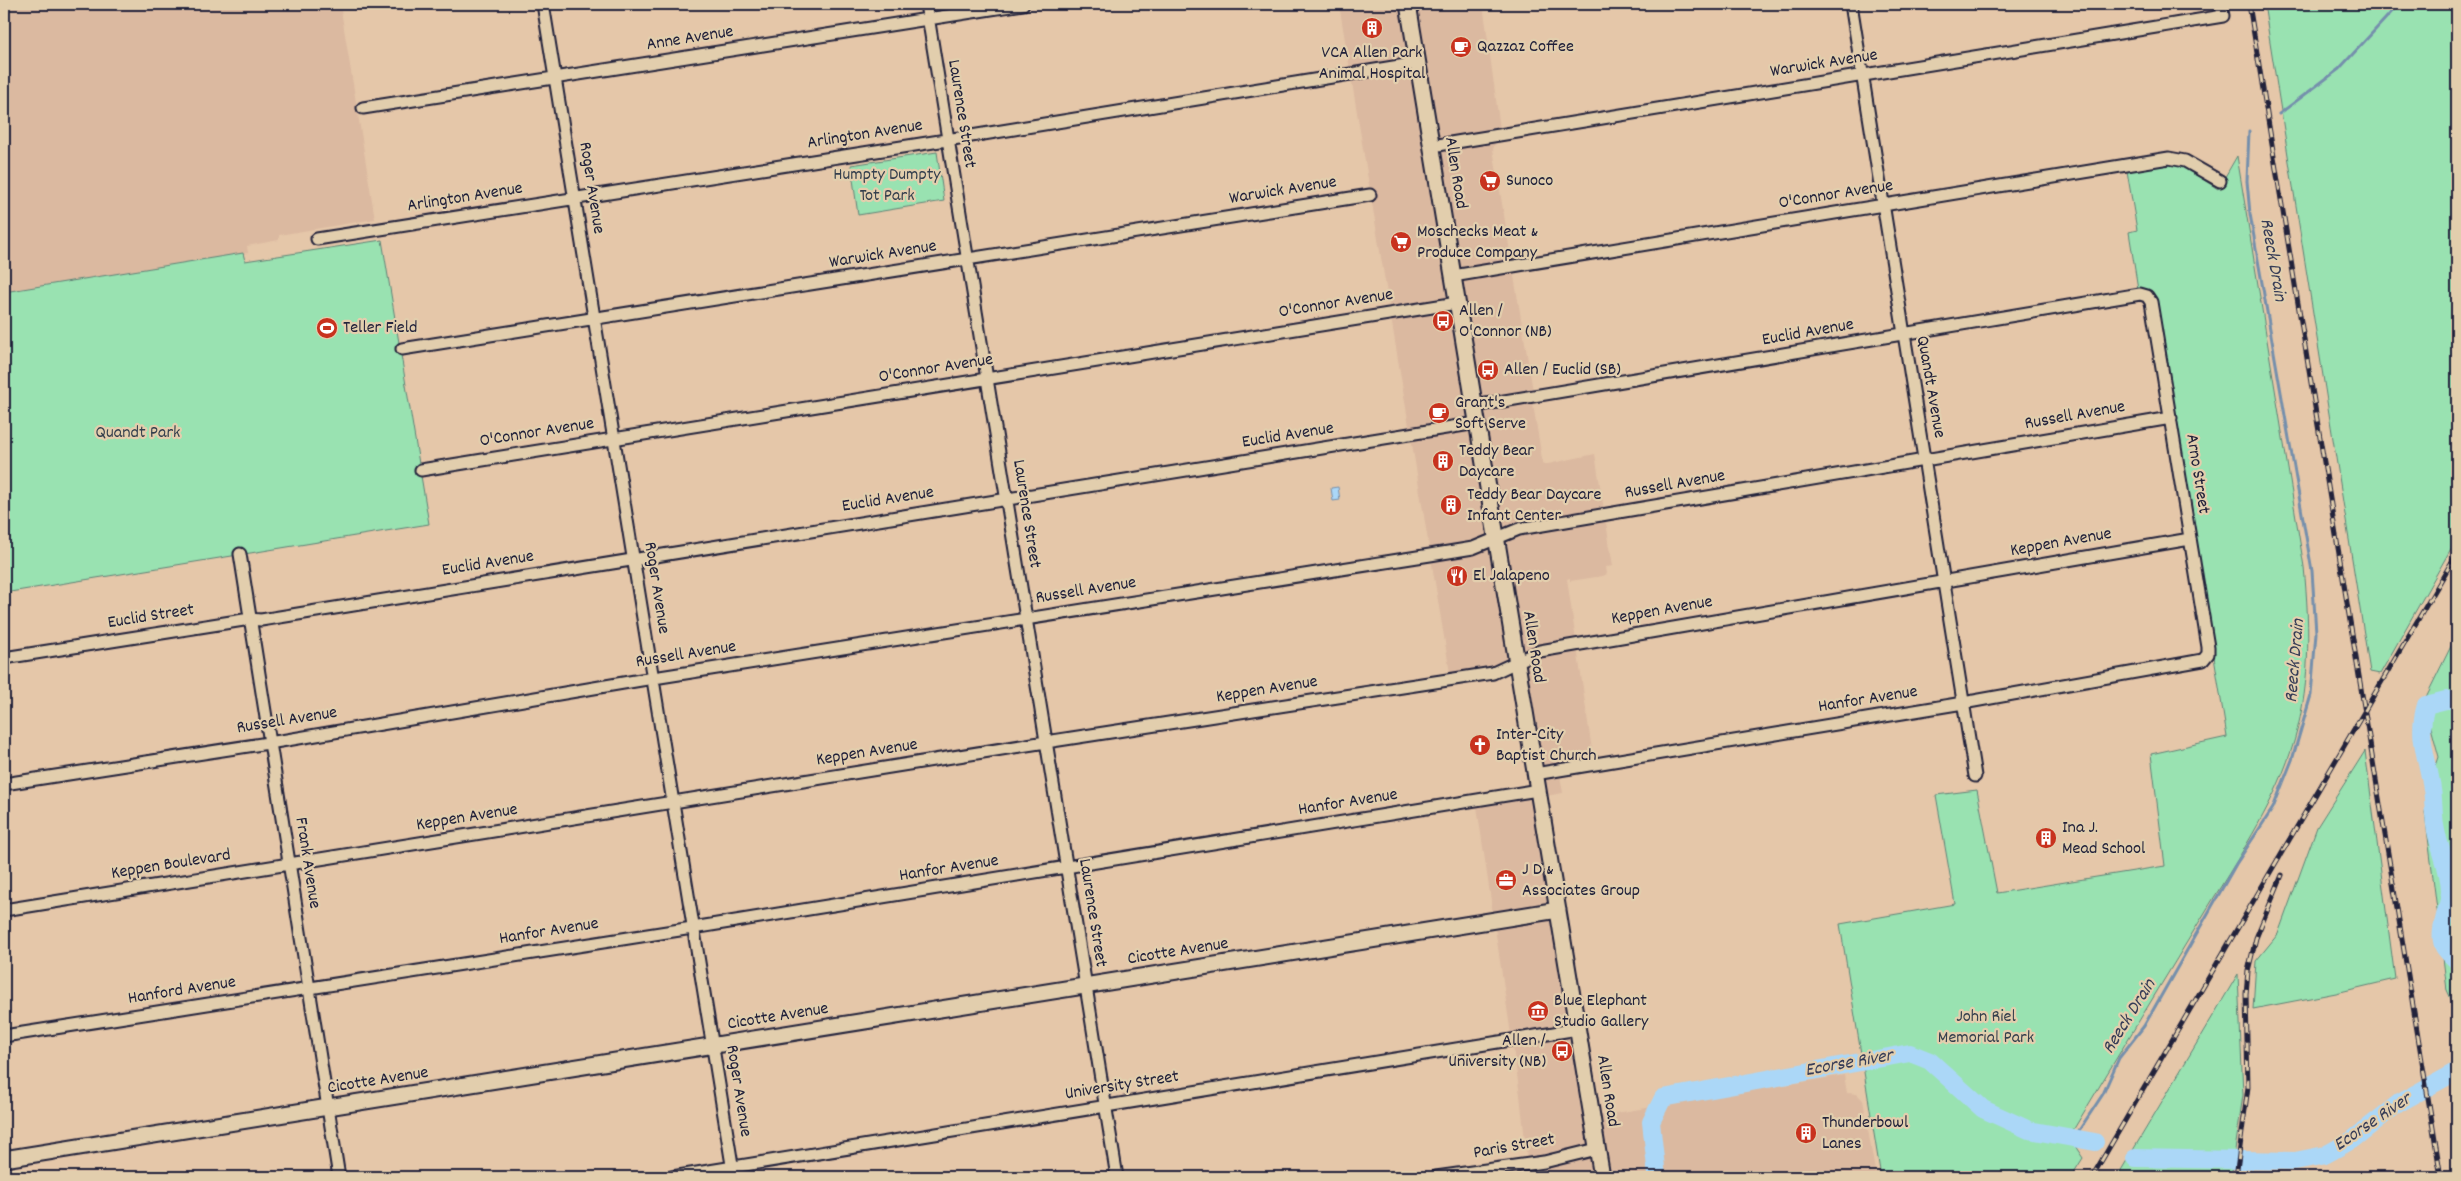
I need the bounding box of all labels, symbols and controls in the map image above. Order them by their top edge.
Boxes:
building icon: VCA Allen Park Animal Hospital [1360,16,1384,40]
street label: Anne Avenue [645,20,735,58]
cafe icon: Qazzaz Coffee [1449,35,1473,59]
place label: Qazzaz Coffee [1477,35,1574,60]
place label: VCA Allen Park Animal Hospital [1319,41,1426,87]
street label: Warwick Avenue [1769,43,1880,85]
street label: Laurence Street [940,58,982,170]
street label: Arlington Avenue [805,114,925,156]
street label: Allen Road [1437,135,1473,211]
street label: Roger Avenue [571,140,611,236]
park label: Humpty Dumpty Tot Park [833,163,941,209]
supermarket icon: Sunoco [1478,169,1502,193]
place label: Sunoco [1506,169,1553,194]
street label: Warwick Avenue [1228,170,1339,212]
street label: O'Connor Avenue [1777,174,1895,216]
street label: Arlington Avenue [405,177,525,219]
water label: Reeck Drain [2251,216,2293,305]
place label: Moschecks Meat & Produce Company [1417,220,1539,266]
supermarket icon: Moschecks Meat & Produce Company [1389,230,1413,254]
street label: Warwick Avenue [828,234,939,276]
street label: O'Connor Avenue [1277,283,1395,325]
place label: Allen / O'Connor (NB) [1459,299,1552,345]
bus stop icon: Allen / O'Connor (NB) [1431,309,1455,333]
street label: Euclid Avenue [1760,313,1856,353]
sports icon: Teller Field [315,316,339,340]
place label: Teller Field [343,316,417,341]
street label: Quandt Avenue [1909,334,1951,440]
street label: O'Connor Avenue [877,348,995,390]
bus stop icon: Allen / Euclid (SB) [1476,358,1500,382]
place label: Allen / Euclid (SB) [1504,358,1621,383]
place label: Grant's Soft Serve [1455,391,1526,437]
street label: Russell Avenue [2023,395,2127,437]
cafe icon: Grant's Soft Serve [1427,401,1451,425]
street label: O'Connor Avenue [478,412,596,454]
street label: Euclid Avenue [1240,416,1336,456]
park label: Quandt Park [96,421,180,446]
street label: Arno Street [2178,432,2216,516]
place label: Teddy Bear Daycare [1459,439,1534,485]
building icon: Teddy Bear Daycare [1431,449,1455,473]
street label: Laurence Street [1005,458,1047,570]
street label: Russell Avenue [1623,464,1727,506]
street label: Euclid Avenue [840,480,936,520]
place label: Teddy Bear Daycare Infant Center [1467,483,1601,529]
building icon: Teddy Bear Daycare Infant Center [1439,493,1463,517]
street label: Keppen Avenue [2008,522,2114,564]
street label: Roger Avenue [636,540,676,636]
street label: Euclid Avenue [440,544,536,584]
restaurant icon: El Jalapeno [1445,564,1469,588]
place label: El Jalapeno [1473,564,1550,589]
street label: Russell Avenue [1034,571,1138,611]
street label: Keppen Avenue [1609,590,1715,632]
street label: Euclid Street [106,598,196,636]
street label: Allen Road [1515,609,1551,685]
water label: Reeck Drain [2279,617,2313,704]
street label: Russell Avenue [634,635,738,675]
street label: Keppen Avenue [1214,670,1320,710]
street label: Hanfor Avenue [1816,680,1920,720]
street label: Russell Avenue [235,701,339,741]
place label: Inter-City Baptist Church [1496,723,1597,769]
street label: Keppen Avenue [814,733,920,773]
church icon: Inter-City Baptist Church [1468,733,1492,757]
street label: Hanfor Avenue [1296,783,1400,823]
street label: Keppen Avenue [414,798,520,838]
street label: Frank Avenue [287,816,327,911]
place label: Ina J. Mead School [2062,816,2146,862]
building icon: Ina J. Mead School [2034,826,2058,850]
street label: Keppen Boulevard [109,843,233,887]
street label: Hanfor Avenue [897,849,1001,889]
street label: Laurence Street [1071,857,1113,969]
place label: J D & Associates Group [1522,858,1640,904]
office icon: J D & Associates Group [1494,868,1518,892]
street label: Hanfor Avenue [497,912,601,952]
street label: Cicotte Avenue [1126,932,1230,972]
street label: Hanford Avenue [126,970,238,1012]
water label: Reeck Drain [2096,973,2164,1060]
place label: Blue Elephant Studio Gallery [1554,989,1649,1035]
street label: Cicotte Avenue [726,997,830,1037]
museum icon: Blue Elephant Studio Gallery [1526,999,1550,1023]
park label: John Riel Memorial Park [1938,1005,2034,1051]
place label: Allen / University (NB) [1448,1029,1546,1075]
bus stop icon: Allen / University (NB) [1550,1039,1574,1063]
street label: Roger Avenue [718,1043,758,1139]
water label: Ecorse River [1803,1043,1897,1085]
street label: Allen Road [1589,1053,1625,1129]
street label: Cicotte Avenue [326,1061,430,1101]
street label: University Street [1063,1065,1181,1107]
water label: Ecorse River [2329,1086,2419,1159]
place label: Thunderbowl Lanes [1822,1111,1909,1157]
building icon: Thunderbowl Lanes [1794,1121,1818,1145]
street label: Paris Street [1471,1128,1557,1166]

